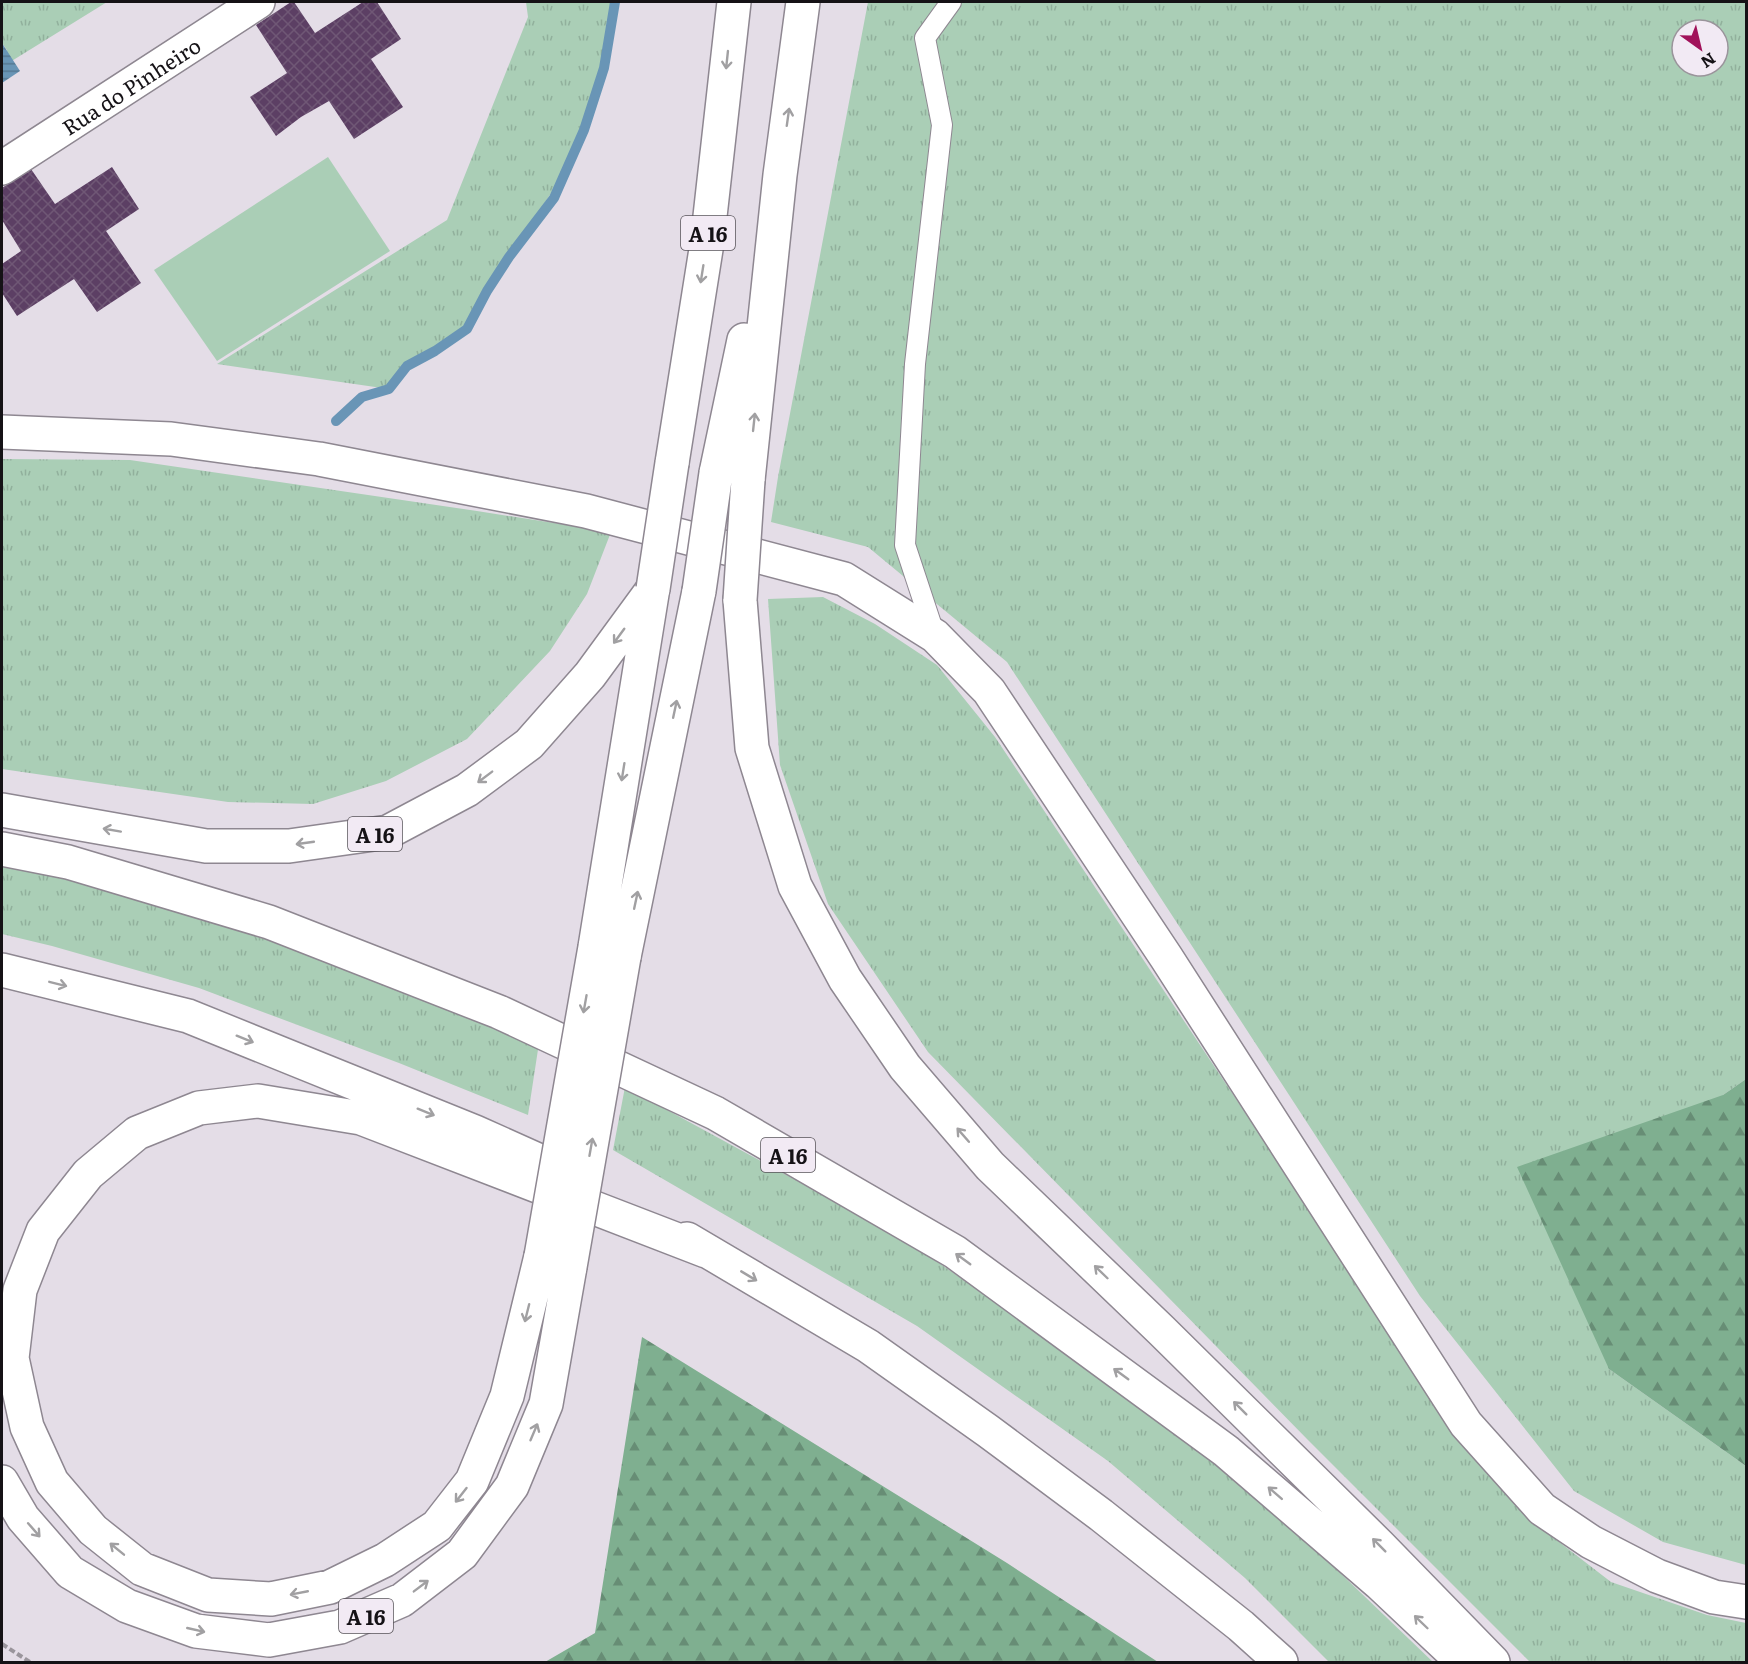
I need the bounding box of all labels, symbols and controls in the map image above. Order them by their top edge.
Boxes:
north arrow [1670,18,1730,78]
street label: Rua do Pinheiro [55,28,206,141]
text: N [1697,48,1721,75]
one-way arrow [721,49,732,69]
one-way arrow [782,108,793,128]
road number: A 16 [681,216,735,250]
one-way arrow [696,264,707,283]
one-way arrow [749,412,760,432]
one-way arrow [612,628,625,644]
one-way arrow [670,700,681,719]
one-way arrow [618,761,629,781]
one-way arrow [477,770,493,783]
road number: A 16 [348,817,402,851]
one-way arrow [103,824,122,835]
one-way arrow [296,838,316,849]
one-way arrow [630,891,642,910]
one-way arrow [49,979,68,991]
one-way arrow [579,994,590,1014]
one-way arrow [235,1034,254,1045]
one-way arrow [416,1107,435,1118]
one-way arrow [956,1127,970,1142]
one-way arrow [586,1138,597,1157]
road number: A 16 [761,1138,815,1172]
one-way arrow [956,1252,972,1265]
one-way arrow [1093,1265,1108,1280]
one-way arrow [739,1271,757,1282]
one-way arrow [521,1303,533,1322]
one-way arrow [1113,1367,1129,1380]
one-way arrow [1233,1401,1248,1416]
one-way arrow [529,1423,540,1441]
one-way arrow [455,1486,468,1502]
one-way arrow [1268,1486,1283,1500]
one-way arrow [27,1523,41,1538]
one-way arrow [1372,1538,1387,1553]
one-way arrow [109,1542,125,1555]
one-way arrow [413,1579,429,1592]
one-way arrow [290,1588,309,1599]
road number: A 16 [339,1599,393,1633]
one-way arrow [1413,1615,1428,1629]
one-way arrow [186,1625,206,1636]

